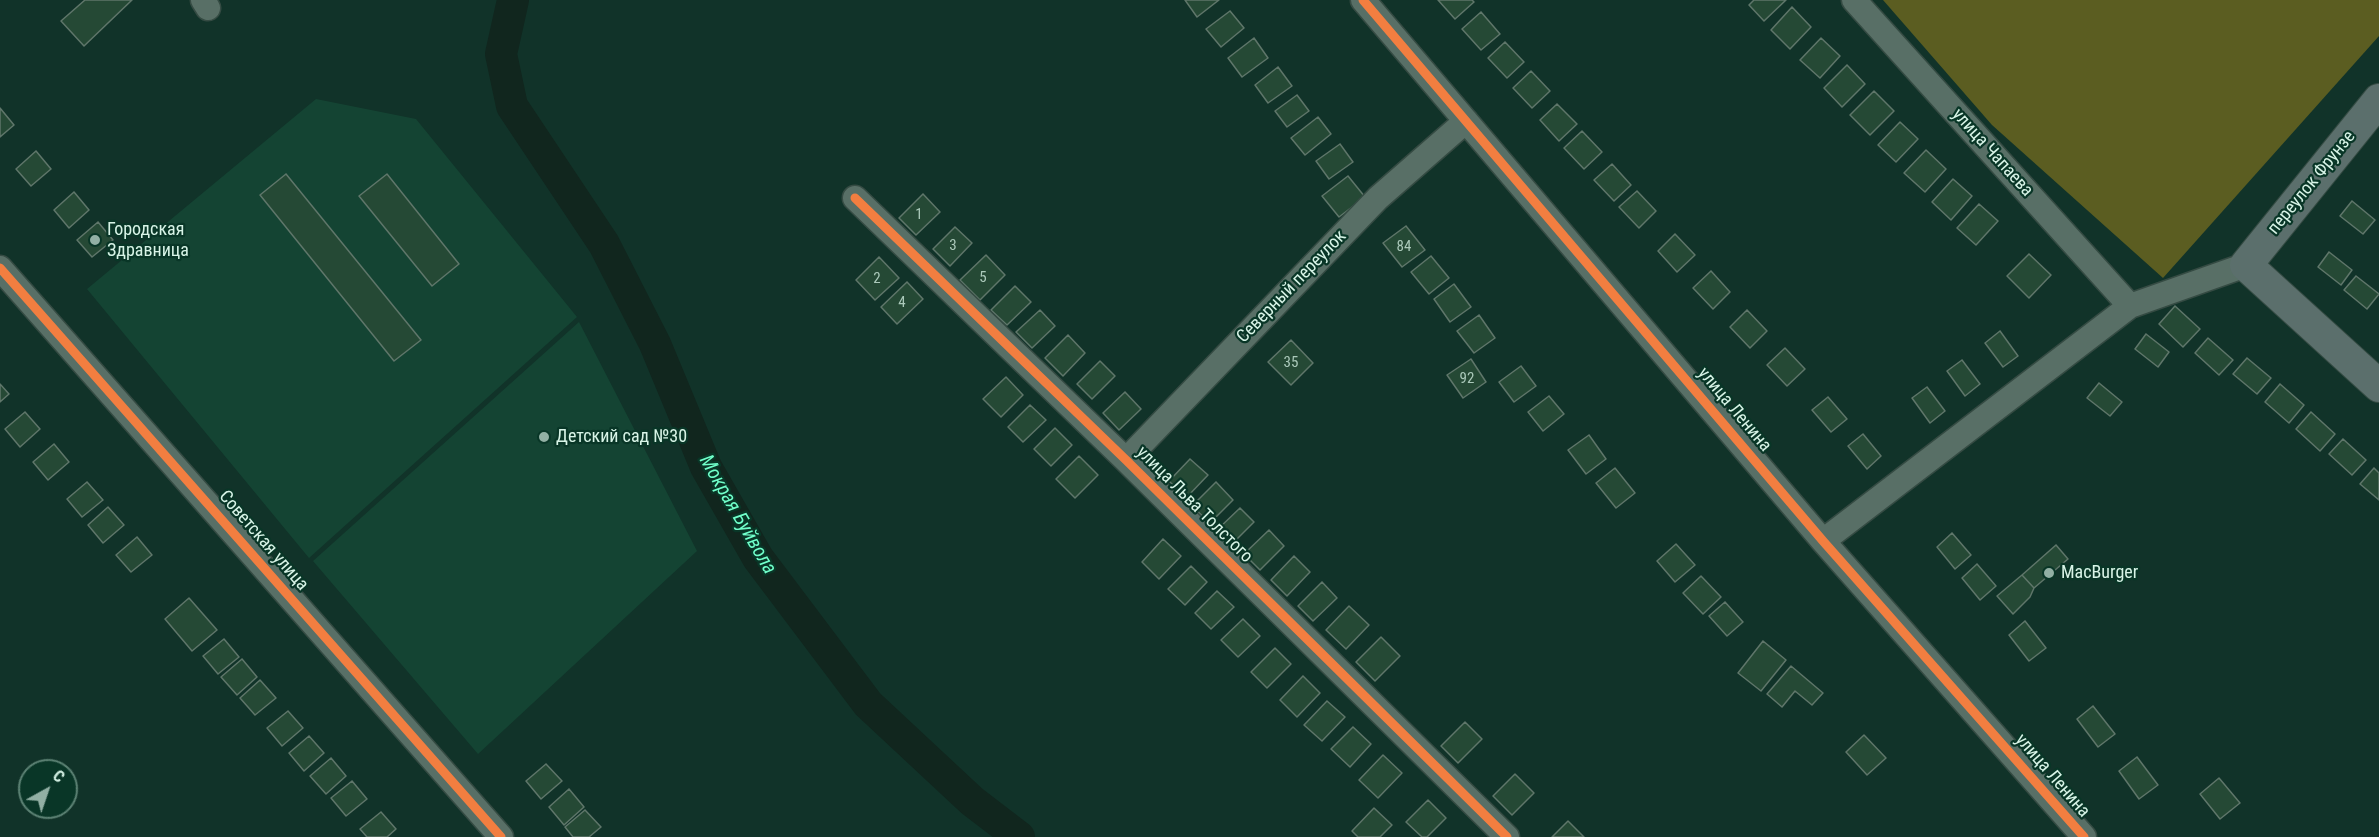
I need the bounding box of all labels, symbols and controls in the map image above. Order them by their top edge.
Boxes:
street label: улица Чапаева [1947,105,2037,201]
street label: переулок Фрунзе [2264,127,2360,239]
house number: 1 [915,206,923,224]
place label: Городская Здравница [107,219,189,262]
street label: Северный переулок [1233,226,1351,348]
marker: Городская Здравница [88,233,102,247]
house number: 3 [949,237,957,255]
house number: 84 [1397,238,1411,256]
house number: 5 [979,269,987,287]
house number: 2 [873,270,881,288]
house number: 4 [898,294,906,312]
house number: 35 [1284,354,1298,372]
street label: улица Ленина [1693,363,1775,457]
house number: 92 [1460,370,1474,388]
place label: Детский сад №30 [556,426,687,448]
marker: Детский сад №30 [537,430,551,444]
street label: улица Льва Толстого [1131,442,1257,568]
water label: Мокрая Буйвола [693,451,781,579]
street label: Советская улица [214,487,312,595]
place label: MacBurger [2061,562,2138,584]
marker: MacBurger [2042,566,2056,580]
street label: улица Ленина [2010,730,2094,822]
north arrow [18,759,78,819]
text: С [49,766,68,787]

